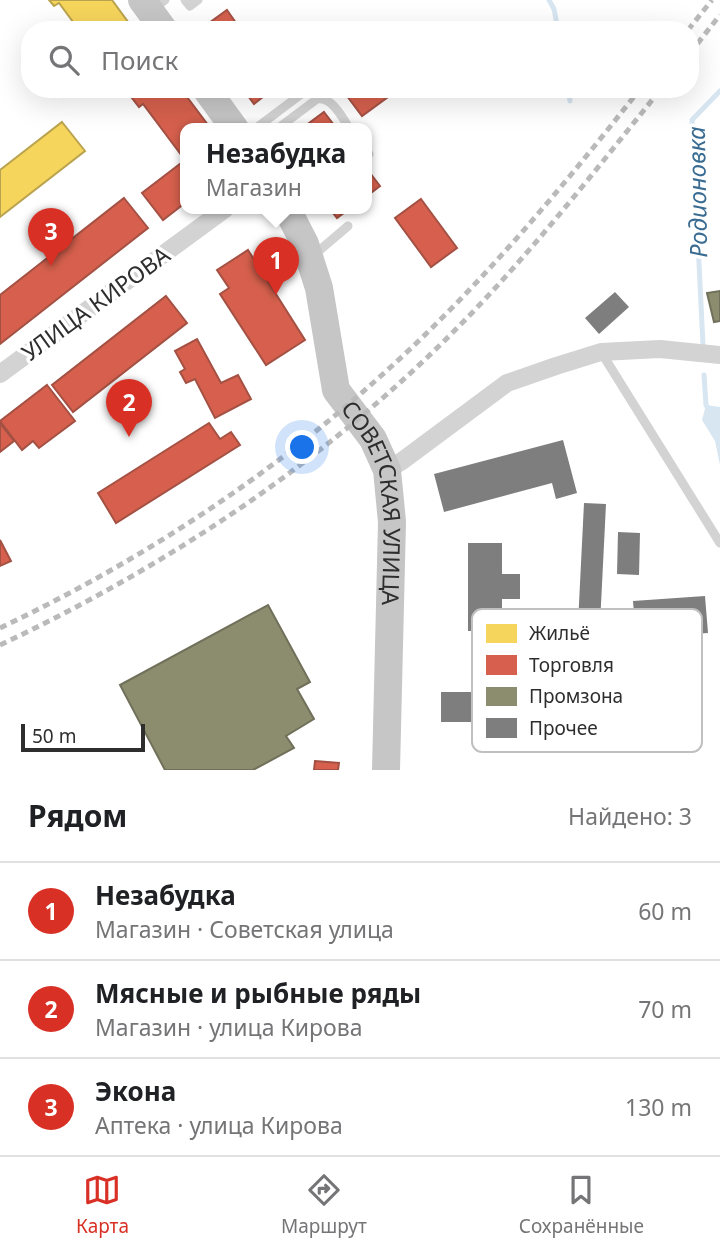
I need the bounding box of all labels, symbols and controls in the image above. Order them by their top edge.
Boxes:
search box [21,21,699,98]
icon: search [45,41,83,79]
text: Поиск [101,42,178,78]
popup [180,123,372,214]
water label: Родионовка [679,126,714,258]
text: Незабудка [206,135,346,171]
text: Магазин [206,171,302,203]
pin: 3 [28,208,74,266]
pin: 1 [253,237,299,295]
street label: УЛИЦА КИРОВА [15,238,176,368]
pin: 2 [106,379,152,437]
street label: СОВЕТСКАЯ УЛИЦА [334,394,409,606]
your location [285,430,319,464]
legend [472,609,702,752]
text: Жильё [529,620,590,646]
text: Торговля [529,652,614,678]
text: Промзона [529,683,623,709]
text: Прочее [529,715,598,741]
scale bar [21,721,145,753]
text: 50 m [32,723,76,749]
text: Рядом [28,795,127,836]
text: Найдено: 3 [568,800,692,832]
text: Незабудка [95,877,236,913]
text: 1 [44,895,58,927]
text: 60 m [638,895,692,927]
text: Магазин · Советская улица [95,913,394,945]
text: Мясные и рыбные ряды [95,975,421,1011]
text: 2 [44,993,58,1025]
text: 70 m [638,993,692,1025]
text: Магазин · улица Кирова [95,1011,363,1043]
text: Экона [95,1073,176,1109]
text: 3 [44,1091,58,1123]
text: 130 m [625,1091,692,1123]
text: Аптека · улица Кирова [95,1109,343,1141]
tab: Карта [76,1171,129,1239]
tab: Маршрут [281,1171,367,1239]
tab: Сохранённые [519,1171,644,1239]

